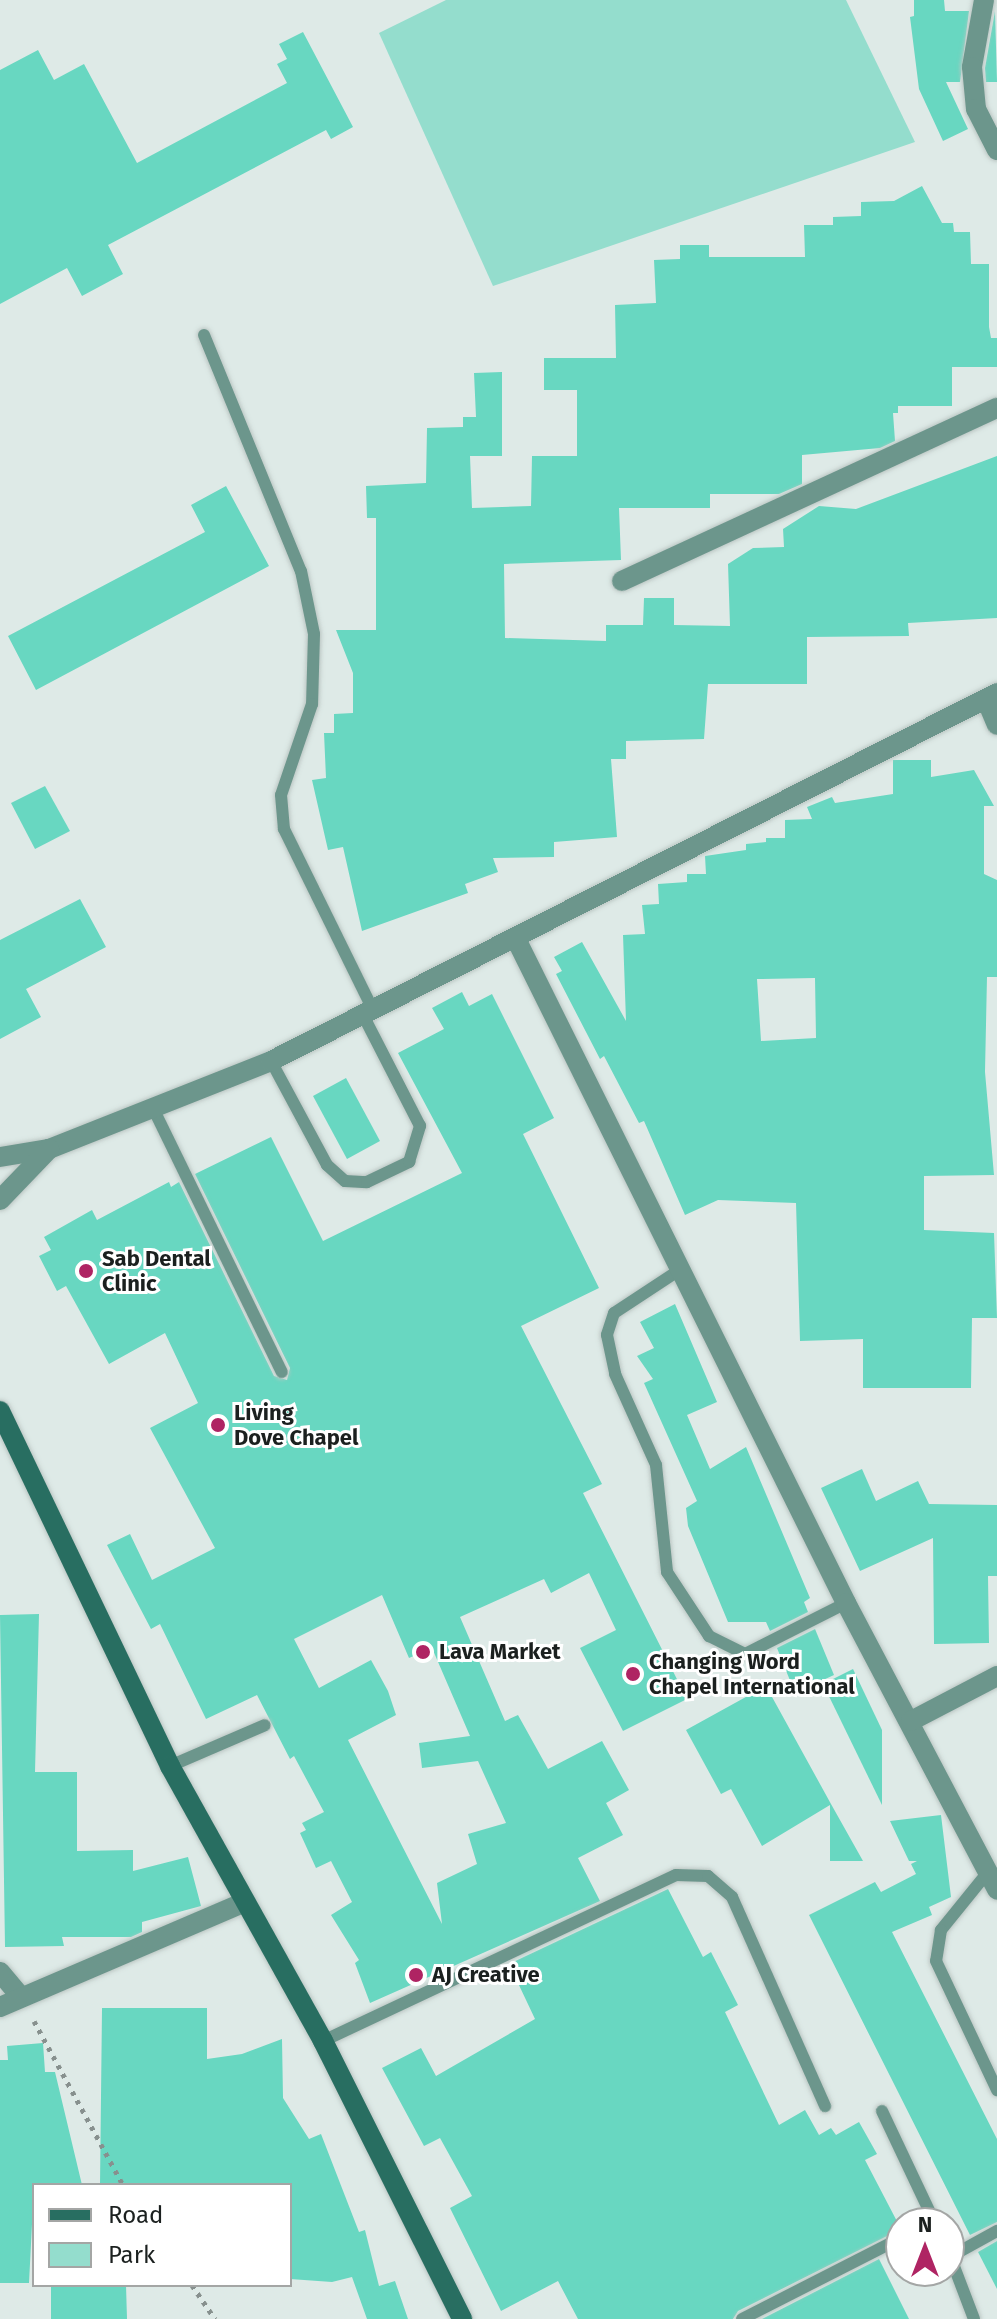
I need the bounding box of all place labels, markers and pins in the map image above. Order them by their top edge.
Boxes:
place label: Sab Dental Clinic [102,1245,211,1296]
marker: Sab Dental Clinic [77,1262,95,1280]
place label: Living Dove Chapel [234,1399,358,1450]
marker: Living Dove Chapel [209,1416,227,1434]
place label: Lava Market [439,1639,561,1665]
marker: Lava Market [414,1643,432,1661]
place label: Changing Word Chapel International [649,1648,855,1700]
marker: Changing Word Chapel International [624,1665,642,1683]
place label: AJ Creative [432,1962,540,1988]
marker: AJ Creative [407,1966,425,1984]

